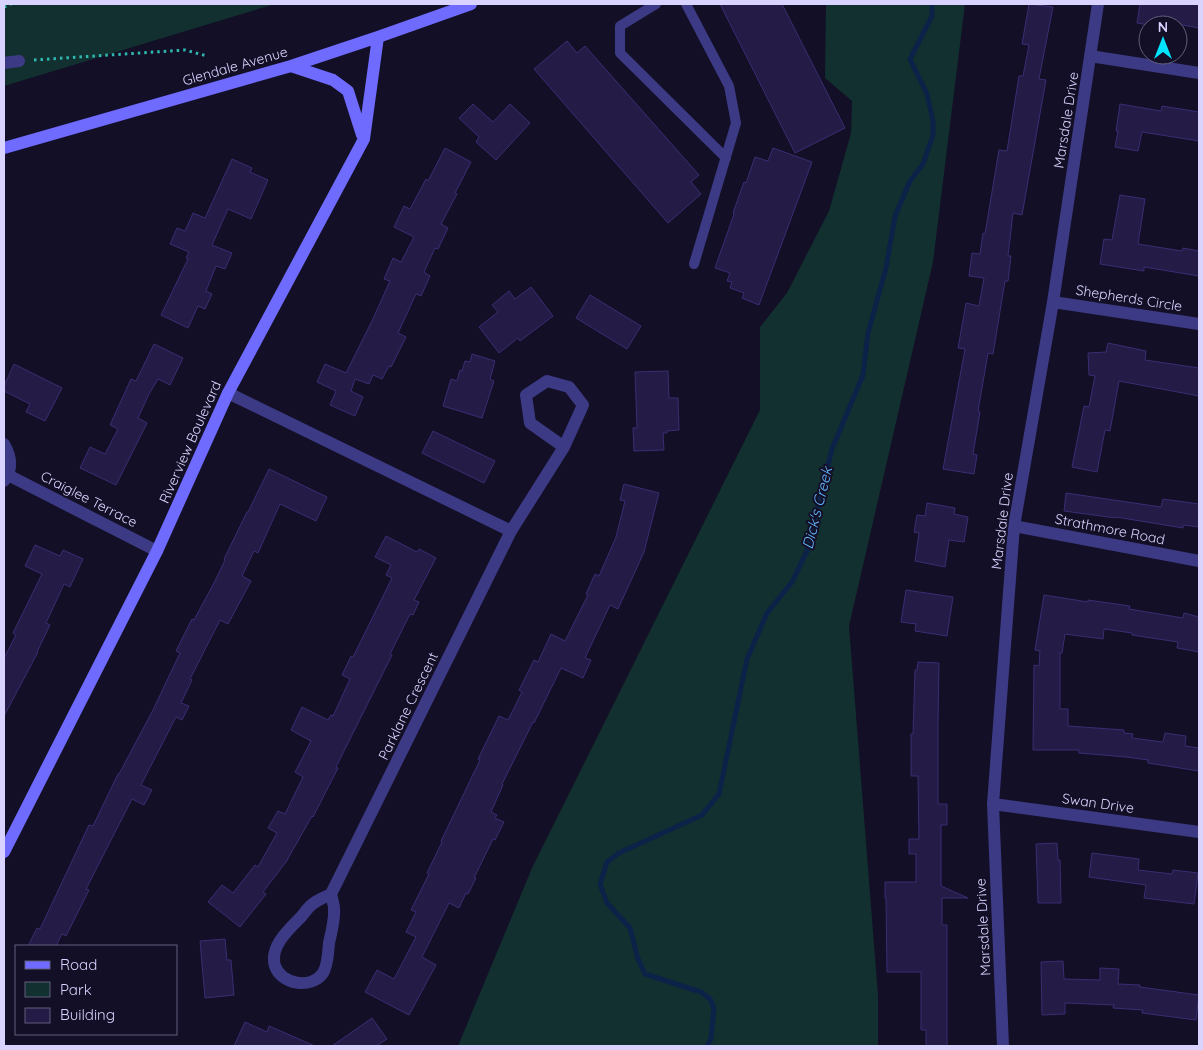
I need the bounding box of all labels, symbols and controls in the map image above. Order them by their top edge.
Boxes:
north arrow [1138,15,1188,65]
text: N [1158,18,1168,36]
street label: Glendale Avenue [180,42,290,90]
street label: Marsdale Drive [1049,70,1083,170]
street label: Shepherds Circle [1075,281,1184,315]
street label: Riverview Boulevard [155,378,225,506]
water label: Dick's Creek [798,463,837,551]
street label: Craiglee Terrace [38,467,140,531]
street label: Marsdale Drive [987,471,1017,570]
street label: Strathmore Road [1053,509,1167,549]
street label: Parklane Crescent [374,649,442,763]
street label: Swan Drive [1061,789,1135,817]
street label: Marsdale Drive [971,878,995,976]
legend [15,945,178,1035]
text: Road [60,955,97,974]
text: Park [60,980,92,999]
text: Building [60,1005,115,1024]

